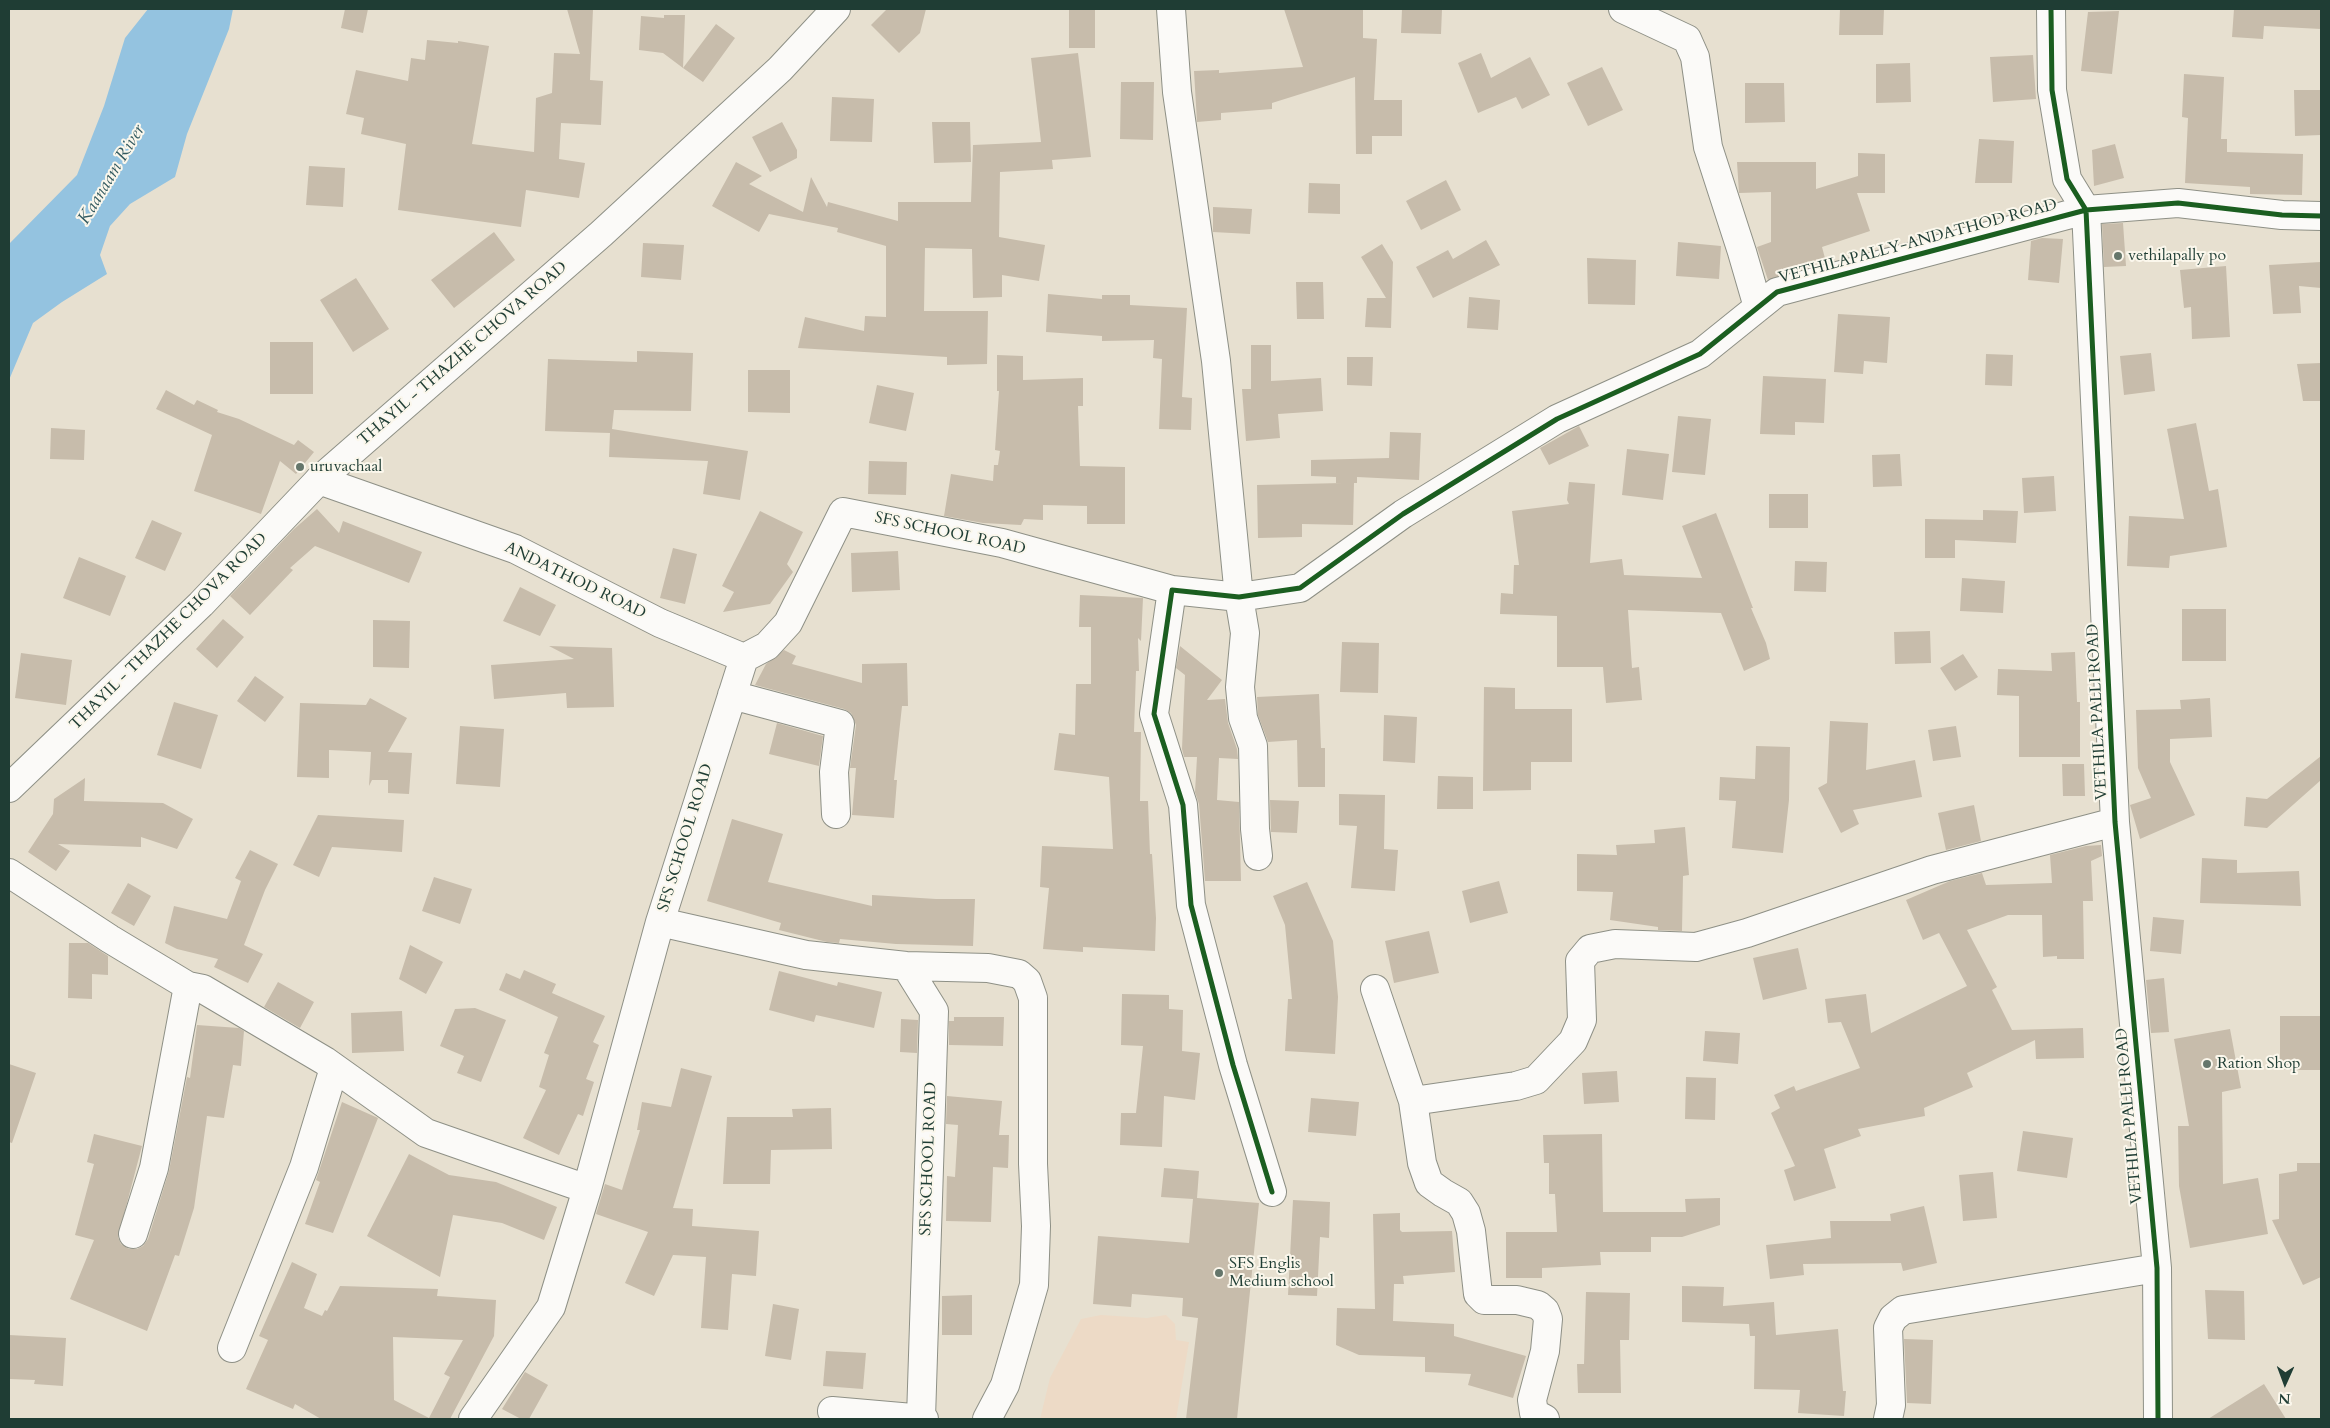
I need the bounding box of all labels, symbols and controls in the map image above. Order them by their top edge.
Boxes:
water label: Kaanaam River [74,121,150,229]
street label: VETHILAPALLY-ANDATHOD ROAD [1777,196,2059,288]
place label: vethilapally po [2128,246,2226,266]
marker: vethilapally po [2112,250,2124,262]
street label: THAYIL - THAZHE CHOVA ROAD [354,258,572,450]
place label: uruvachaal [310,457,382,477]
marker: uruvachaal [294,461,306,473]
street label: SFS SCHOOL ROAD [873,509,1027,559]
street label: THAYIL - THAZHE CHOVA ROAD [66,529,272,735]
street label: ANDATHOD ROAD [501,538,649,624]
street label: VETHILA PALLI ROAD [2084,623,2112,801]
street label: SFS SCHOOL ROAD [654,762,718,914]
street label: VETHILA PALLI ROAD [2113,1027,2147,1205]
place label: Ration Shop [2217,1054,2301,1074]
marker: Ration Shop [2201,1058,2213,1070]
street label: SFS SCHOOL ROAD [917,1082,941,1236]
place label: SFS Englis Medium school [1229,1254,1334,1292]
marker: SFS Englis Medium school [1213,1267,1225,1279]
north arrow [2260,1358,2310,1408]
text: N [2278,1389,2291,1408]

